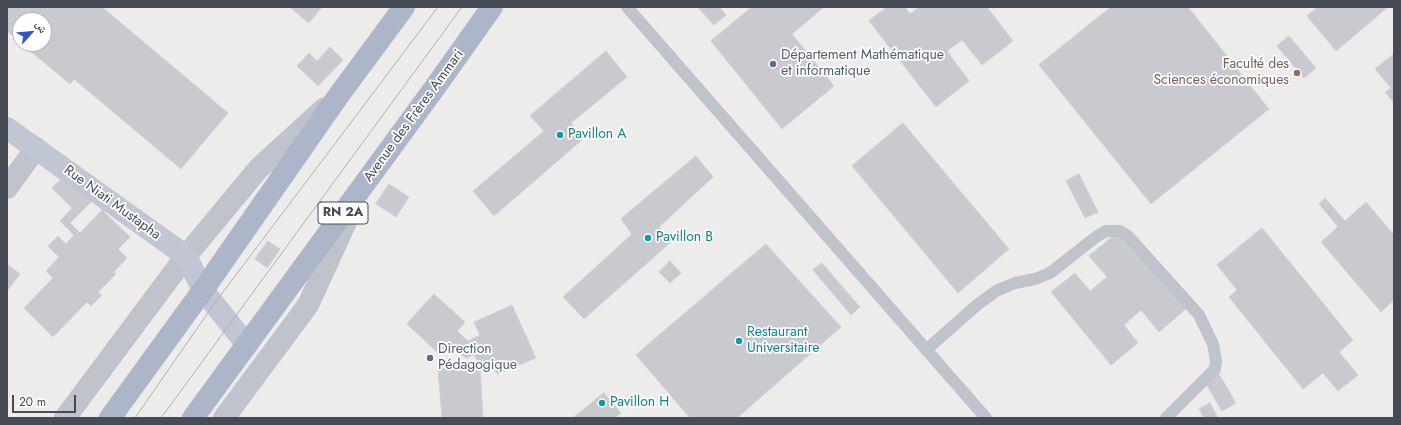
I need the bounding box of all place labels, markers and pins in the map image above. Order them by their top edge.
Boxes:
place label: Département Mathématique et informatique [781,48,944,80]
place label: Faculté des Sciences économiques [1153,57,1289,90]
marker: Département Mathématique et informatique [768,59,778,69]
marker: Faculté des Sciences économiques [1292,68,1302,78]
place label: Pavillon A [568,127,627,143]
marker: Pavillon A [555,130,565,140]
place label: Pavillon B [656,230,713,246]
marker: Pavillon B [643,233,653,243]
place label: Restaurant Universitaire [747,325,820,358]
marker: Restaurant Universitaire [734,336,744,346]
place label: Direction Pédagogique [438,342,517,374]
marker: Direction Pédagogique [425,353,435,363]
place label: Pavillon H [610,395,669,411]
marker: Pavillon H [597,398,607,408]

